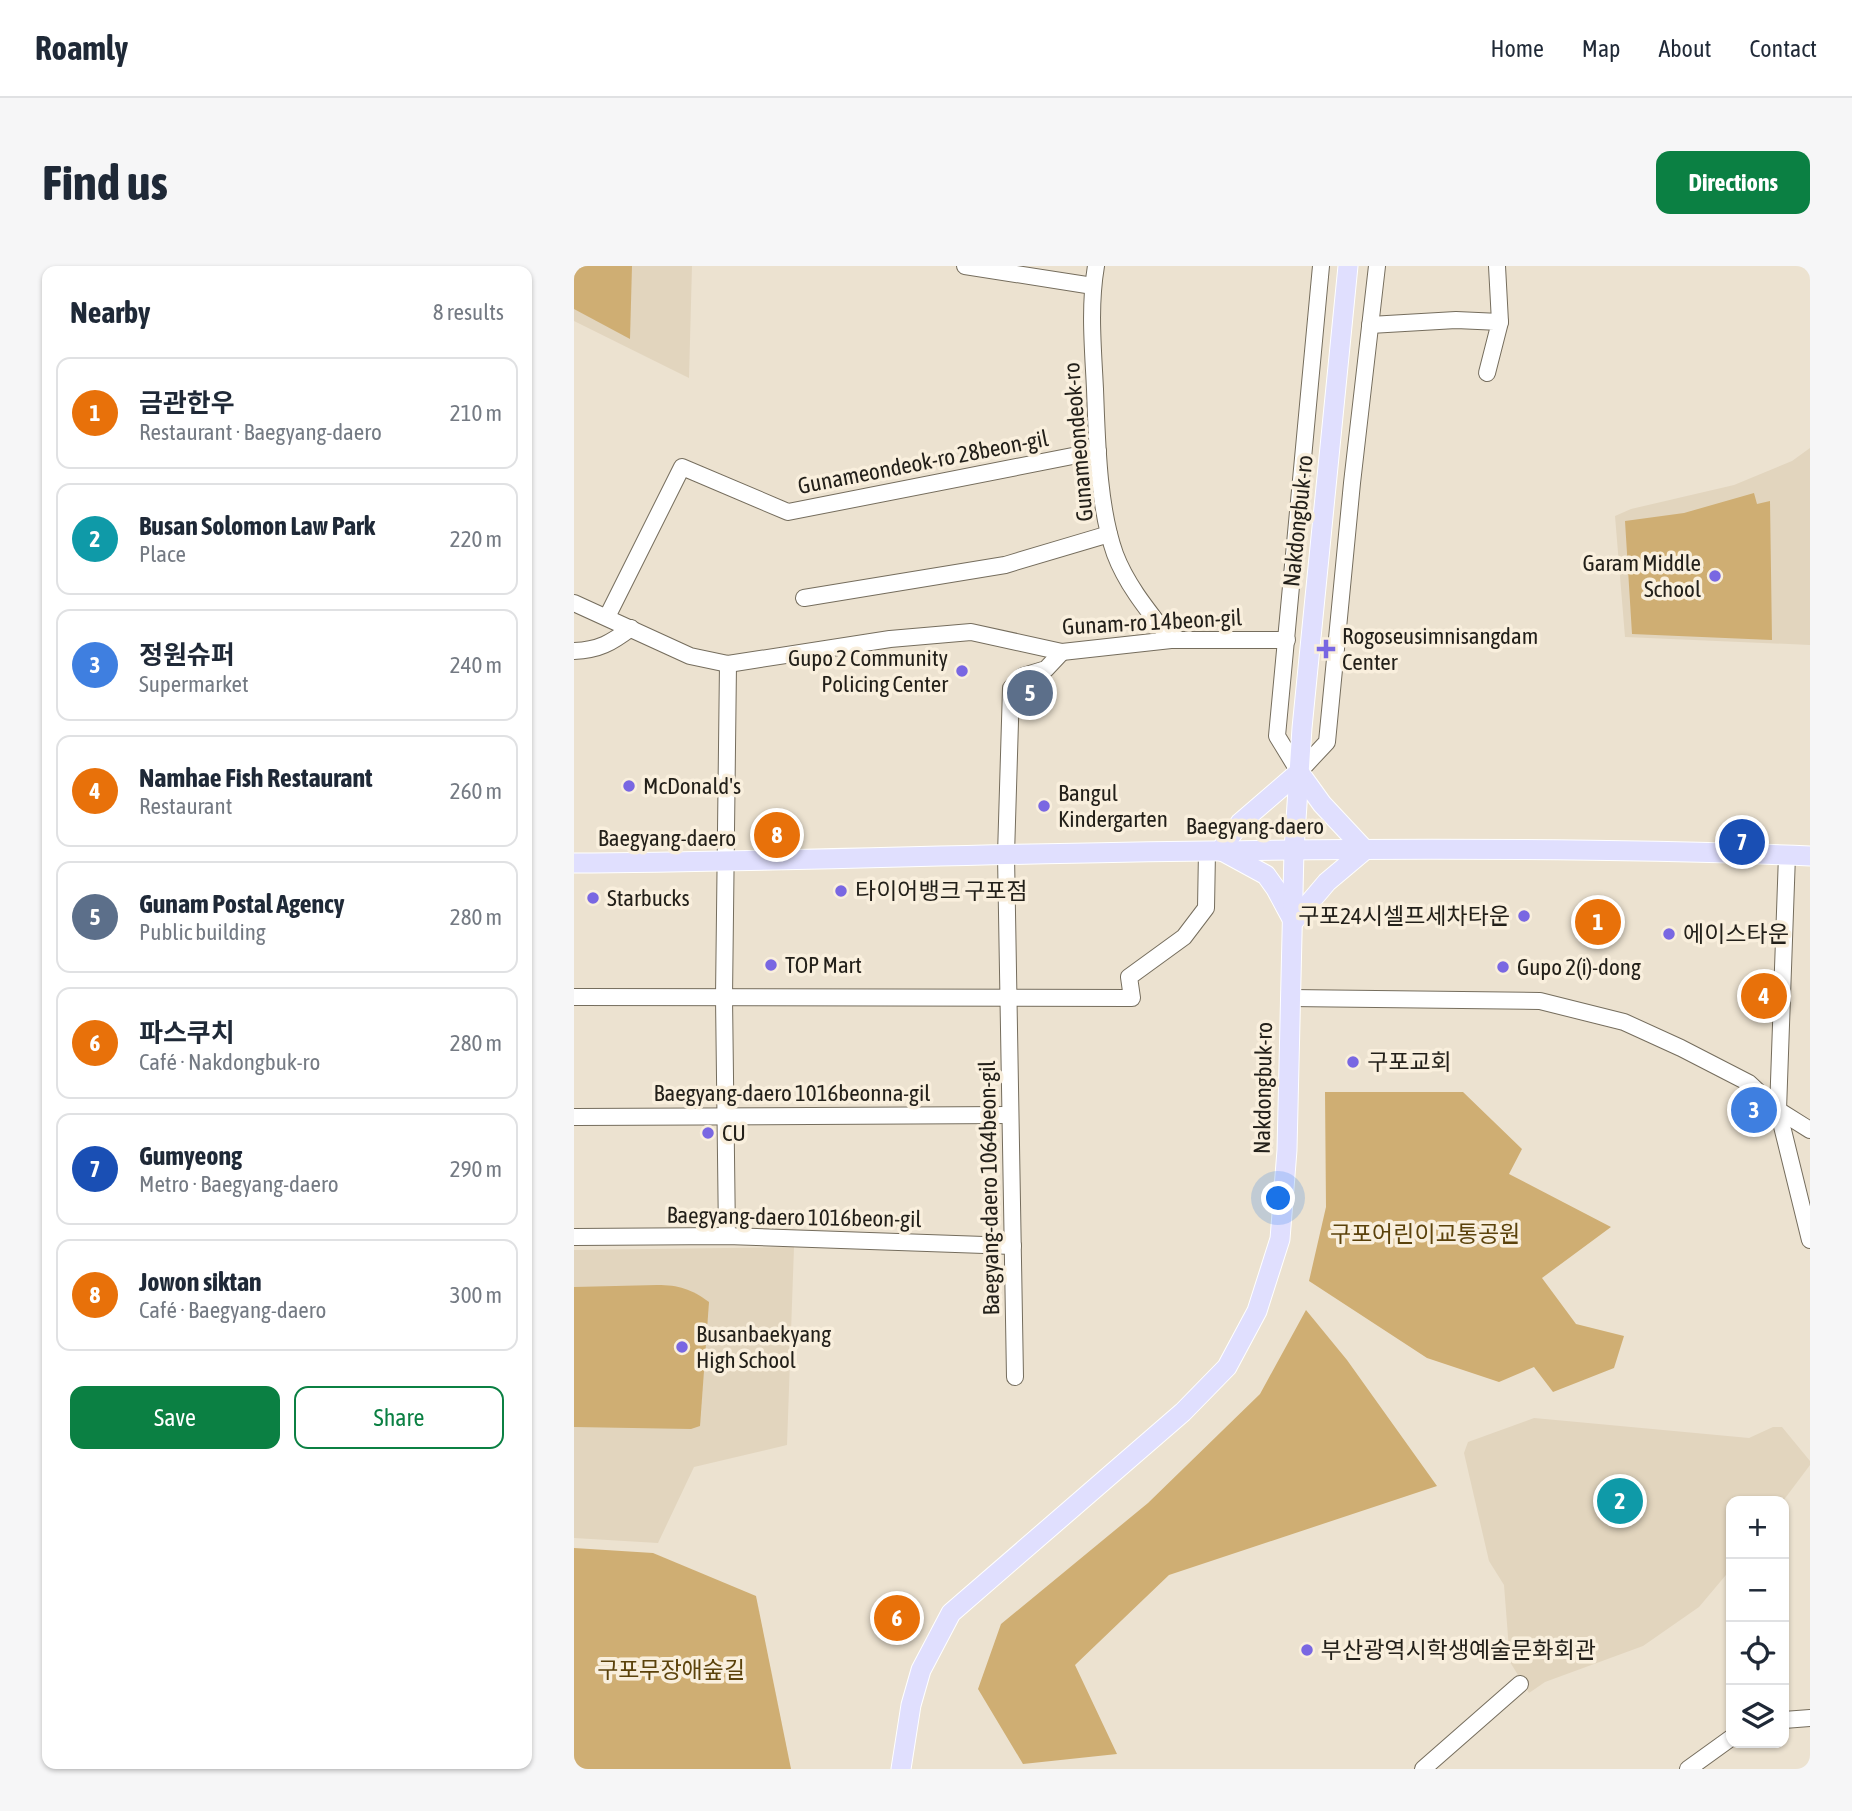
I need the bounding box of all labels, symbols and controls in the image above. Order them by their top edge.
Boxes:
text: Roamly [35,29,128,67]
text: Home [1490,35,1544,62]
text: Map [1582,35,1620,62]
text: About [1658,35,1711,62]
text: Contact [1749,35,1817,62]
button: Directions [1656,151,1810,214]
text: Find us [42,154,168,210]
text: Nearby [70,295,150,329]
text: 8 results [433,299,504,325]
street label: Gunameondeok-ro [1058,361,1098,523]
text: 금관한우 [139,388,235,418]
text: 1 [90,400,100,426]
text: 210 m [450,400,502,426]
text: Restaurant · Baegyang-daero [139,419,382,445]
street label: Gunameondeok-ro 28beon-gil [796,425,1050,499]
street label: Nakdongbuk-ro [1278,454,1318,588]
text: Busan Solomon Law Park [139,511,375,541]
text: 2 [90,526,100,552]
text: 220 m [450,526,502,552]
text: Place [139,541,186,567]
place label: Garam Middle School [1583,550,1701,602]
marker: Garam Middle School [1707,568,1723,584]
street label: Gunam-ro 14beon-gil [1061,604,1243,640]
place label: Rogoseusimnisangdam Center [1342,623,1538,675]
marker: Rogoseusimnisangdam Center [1316,639,1336,659]
text: 정원슈퍼 [139,640,235,670]
place label: Gupo 2 Community Policing Center [788,645,949,697]
text: 3 [90,652,100,678]
text: 240 m [450,652,502,678]
marker: Gupo 2 Community Policing Center [954,663,970,679]
pin: 5 [1007,667,1053,719]
text: Supermarket [139,671,249,697]
text: Namhae Fish Restaurant [139,763,372,793]
place label: McDonald's [643,773,741,799]
text: 4 [90,778,100,804]
text: 260 m [450,778,502,804]
marker: McDonald's [621,778,637,794]
place label: Bangul Kindergarten [1058,780,1168,832]
text: Restaurant [139,793,232,819]
marker: Bangul Kindergarten [1036,798,1052,814]
pin: 8 [754,809,800,861]
street label: Baegyang-daero [1186,813,1324,839]
pin: 7 [1719,816,1765,868]
street label: Baegyang-daero [598,825,736,851]
place label: 타이어뱅크 구포점 [855,878,1027,904]
marker: 타이어뱅크 구포점 [833,883,849,899]
place label: Starbucks [607,885,690,911]
text: Gunam Postal Agency [139,889,344,919]
marker: Starbucks [585,890,601,906]
pin: 1 [1575,896,1621,948]
place label: 구포24시셀프세차타운 [1298,903,1510,929]
text: 5 [90,904,100,930]
text: 280 m [450,904,502,930]
marker: 구포24시셀프세차타운 [1516,908,1532,924]
text: Public building [139,919,266,945]
place label: 에이스타운 [1683,921,1789,947]
marker: 에이스타운 [1661,926,1677,942]
place label: TOP Mart [785,952,862,978]
place label: Gupo 2(i)-dong [1517,954,1641,980]
marker: TOP Mart [763,957,779,973]
marker: Gupo 2(i)-dong [1495,959,1511,975]
pin: 4 [1741,970,1787,1022]
text: 파스쿠치 [139,1018,235,1048]
street label: Nakdongbuk-ro [1249,1022,1277,1154]
text: 6 [90,1030,100,1056]
text: 280 m [450,1030,502,1056]
text: Café · Nakdongbuk-ro [139,1049,320,1075]
place label: 구포교회 [1367,1049,1452,1075]
marker: 구포교회 [1345,1054,1361,1070]
street label: Baegyang-daero 1064beon-gil [974,1060,1004,1316]
street label: Baegyang-daero 1016beonna-gil [654,1080,930,1106]
pin: 3 [1731,1084,1777,1136]
place label: CU [722,1120,746,1146]
marker: CU [700,1125,716,1141]
text: Gumyeong [139,1141,242,1171]
text: 7 [90,1156,100,1182]
text: 290 m [450,1156,502,1182]
text: Metro · Baegyang-daero [139,1171,339,1197]
your location [1261,1181,1295,1215]
street label: Baegyang-daero 1016beon-gil [666,1202,922,1232]
park label: 구포어린이교통공원 [1330,1221,1520,1247]
text: Jowon siktan [139,1267,262,1297]
text: 8 [90,1282,100,1308]
text: 300 m [450,1282,502,1308]
text: Café · Baegyang-daero [139,1297,326,1323]
place label: Busanbaekyang High School [696,1321,831,1373]
marker: Busanbaekyang High School [674,1339,690,1355]
button: Save [70,1386,280,1449]
button: Share [294,1386,504,1449]
pin: 2 [1597,1475,1643,1527]
map controls [1726,1496,1789,1748]
button: + [1726,1496,1789,1559]
button: − [1726,1559,1789,1622]
pin: 6 [874,1592,920,1644]
button: locate [1726,1622,1789,1685]
place label: 부산광역시학생예술문화회관 [1321,1637,1596,1663]
marker: 부산광역시학생예술문화회관 [1299,1642,1315,1658]
park label: 구포무장애숲길 [597,1657,745,1683]
button: layers [1726,1685,1789,1748]

